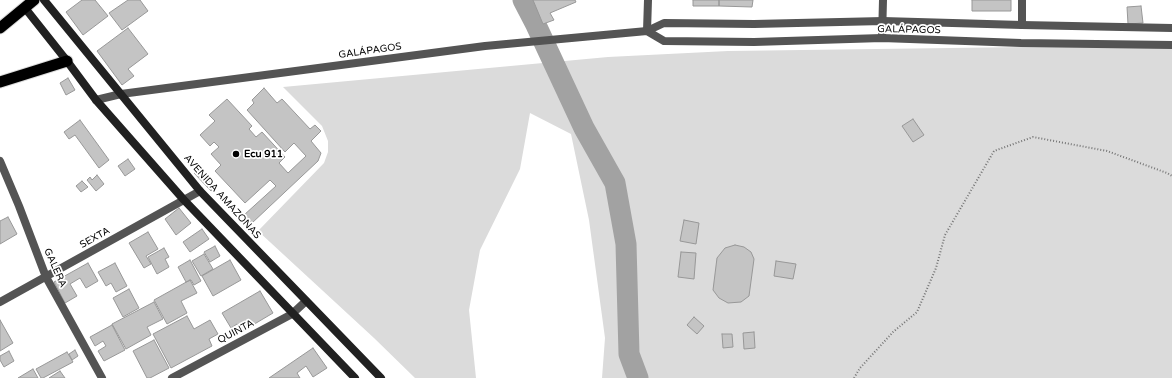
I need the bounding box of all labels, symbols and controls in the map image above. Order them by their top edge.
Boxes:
street label: GALÁPAGOS [877,23,941,37]
street label: GALÁPAGOS [338,41,402,61]
place label: Ecu 911 [244,148,283,160]
marker: Ecu 911 [231,149,241,159]
street label: AVENIDA AMAZONAS [181,152,263,242]
street label: SEXTA [78,225,112,251]
street label: GALERA [41,246,69,290]
street label: QUINTA [216,317,256,347]

